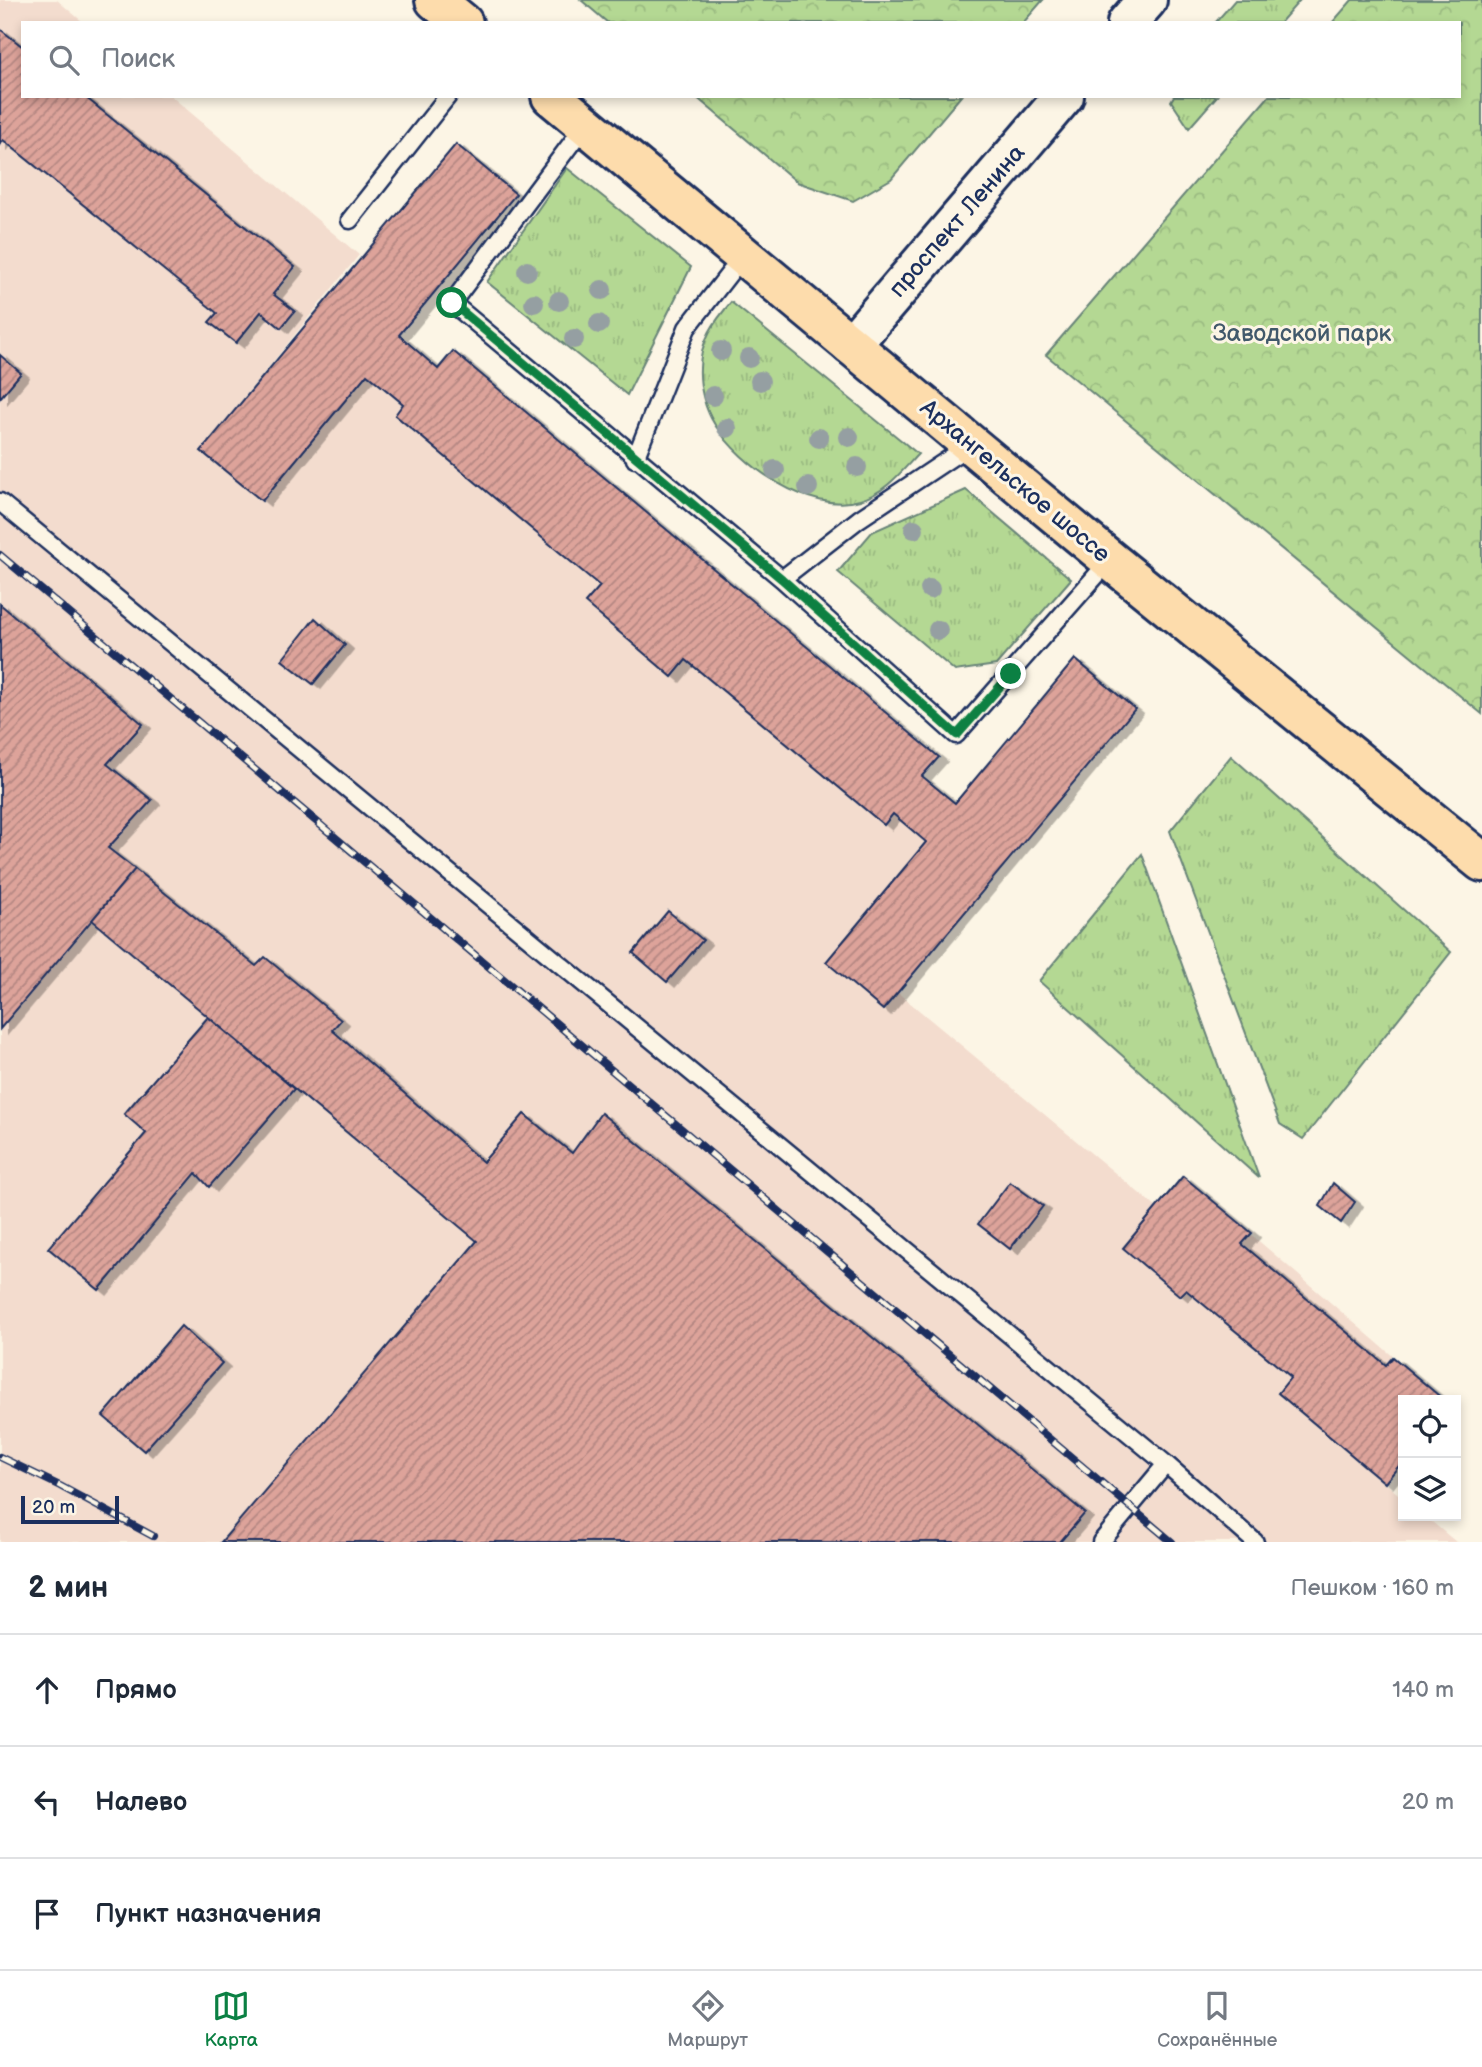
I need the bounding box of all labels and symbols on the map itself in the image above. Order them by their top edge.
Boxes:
street label: проспект Ленина [883,139,1031,303]
route start [436,287,467,318]
park label: Заводской парк [1213,319,1391,348]
street label: Архангельское шоссе [913,392,1116,569]
route end [995,658,1026,689]
scale bar [21,1493,119,1525]

